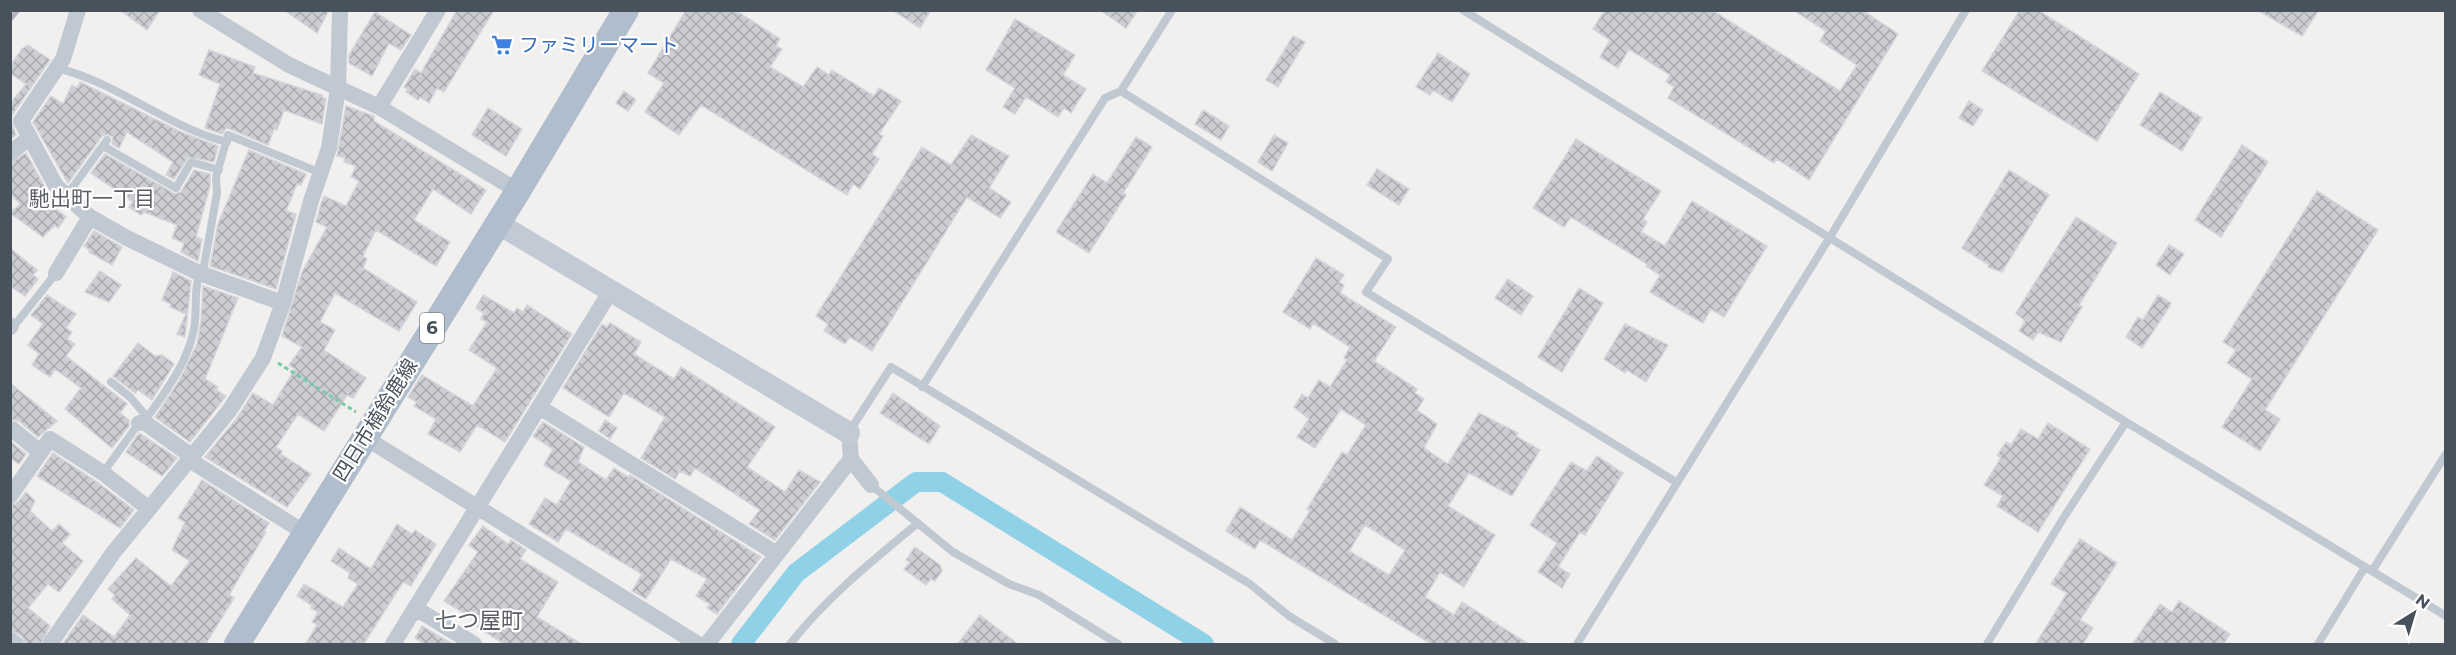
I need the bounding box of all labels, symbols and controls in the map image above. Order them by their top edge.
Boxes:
supermarket icon: ファミリーマート [490,33,514,57]
place label: ファミリーマート [519,33,679,57]
district label: 馳出町一丁目 [29,186,155,211]
road number: 6 [420,313,444,343]
street label: 四日市楠鈴鹿線 [328,354,422,486]
north arrow [2384,583,2444,643]
text: N [2412,590,2434,613]
district label: 七つ屋町 [435,607,523,634]

